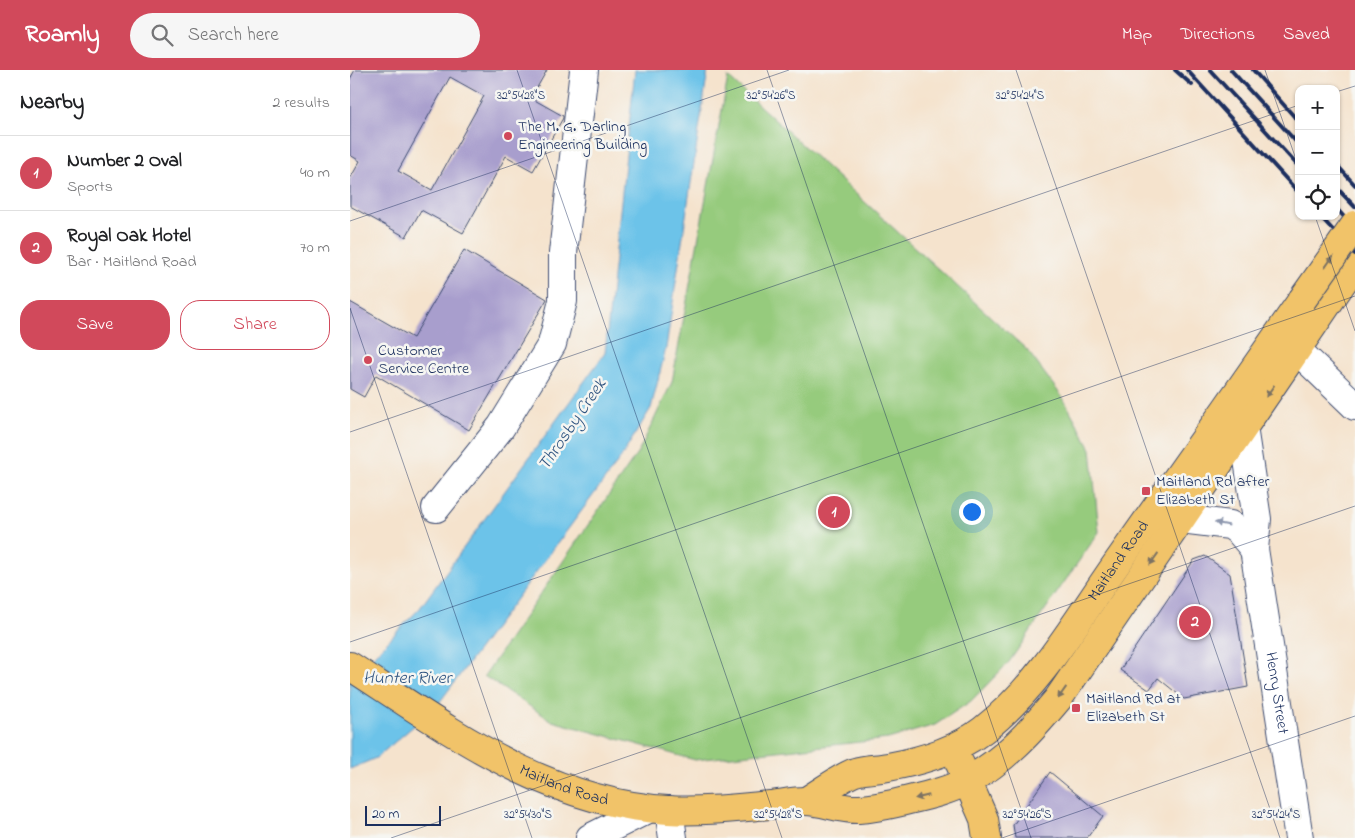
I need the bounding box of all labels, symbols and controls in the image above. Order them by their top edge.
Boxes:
search box [130,13,480,58]
text: Roamly [25,18,100,53]
icon: search [148,21,176,49]
text: Search here [188,22,279,49]
text: Map [1122,22,1152,48]
text: Directions [1180,22,1255,48]
text: Saved [1283,22,1330,48]
map controls [1295,85,1340,220]
button: + [1295,85,1340,130]
text: 32°54'28"S [497,87,545,105]
text: 32°54'26"S [747,87,796,105]
text: 32°54'24"S [996,87,1045,105]
text: Nearby [20,88,84,118]
text: 2 results [272,91,330,115]
place label: The M. G. Darling Engineering Building [518,115,647,157]
marker: The M. G. Darling Engineering Building [502,130,514,142]
button: − [1295,130,1340,175]
text: Number 2 Oval [67,148,182,175]
text: 1 [33,161,39,185]
text: 40 m [300,161,330,185]
text: Sports [67,175,113,199]
button: locate [1295,175,1340,220]
text: Royal Oak Hotel [67,223,191,250]
text: 2 [32,236,40,260]
text: 70 m [300,236,330,260]
text: Bar · Maitland Road [67,250,196,274]
one-way arrow [1324,255,1334,269]
button: Save [20,300,170,350]
button: Share [180,300,330,350]
place label: Customer Service Centre [378,339,470,381]
marker: Customer Service Centre [362,354,374,366]
water label: Throsby Creek [532,373,614,476]
one-way arrow [1265,384,1275,397]
place label: Maitland Rd after Elizabeth St [1156,470,1270,512]
marker: Maitland Rd after Elizabeth St [1140,485,1152,497]
pin: 1 [818,493,850,531]
your location [959,499,985,525]
street label: Maitland Road [1082,516,1155,606]
one-way arrow [1215,520,1230,528]
one-way arrow [1149,552,1159,566]
pin: 2 [1179,603,1211,641]
street label: Henry Street [1258,650,1295,736]
water label: Hunter River [363,666,453,692]
one-way arrow [1057,686,1067,700]
place label: Maitland Rd at Elizabeth St [1086,687,1181,729]
marker: Maitland Rd at Elizabeth St [1070,702,1082,714]
street label: Maitland Road [515,758,611,813]
one-way arrow [915,793,930,801]
scale bar [365,803,441,826]
text: 20 m [372,804,399,825]
text: 32°54'30"S [504,806,552,824]
text: 32°54'28"S [754,806,802,824]
text: 32°54'26"S [1003,806,1052,824]
text: 32°54'24"S [1252,806,1301,824]

